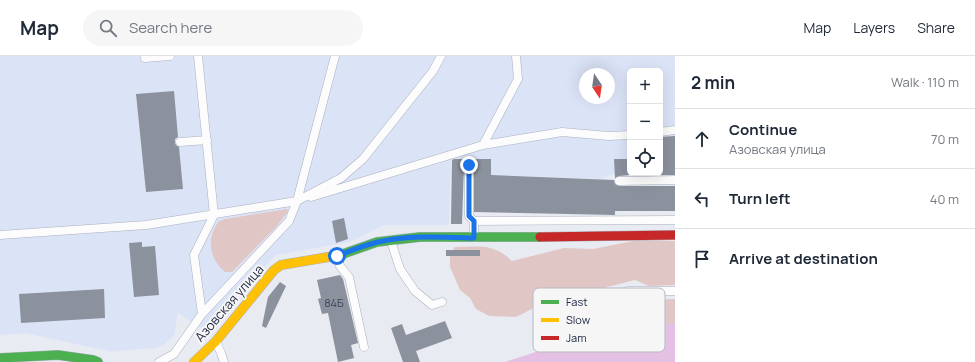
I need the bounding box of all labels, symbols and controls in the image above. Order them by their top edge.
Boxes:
search box [83,10,363,46]
text: Map [20,15,59,41]
icon: search [97,17,119,39]
text: Search here [129,17,212,38]
text: Map [803,18,831,37]
text: Layers [853,18,895,37]
text: Share [917,18,955,37]
north arrow [579,68,615,104]
map controls [627,68,663,176]
button: + [627,68,663,104]
text: 2 min [691,71,735,94]
text: Walk · 110 m [891,73,959,91]
button: − [627,104,663,140]
text: Continue [729,119,797,140]
icon: ahead [691,128,713,150]
text: 70 m [931,130,959,148]
button: locate [627,140,663,176]
text: Азовская улица [729,140,826,158]
route end [460,156,478,174]
icon: left [691,188,713,210]
text: Turn left [729,188,791,209]
text: 40 m [930,190,959,208]
route start [328,247,346,265]
icon: arrive [691,248,713,270]
text: Arrive at destination [729,248,878,269]
street label: Азовская улица [190,261,268,345]
legend [533,288,665,352]
text: Fast [566,294,588,309]
house number: 84Б [324,295,344,310]
text: Slow [566,312,591,327]
text: Jam [566,330,587,345]

